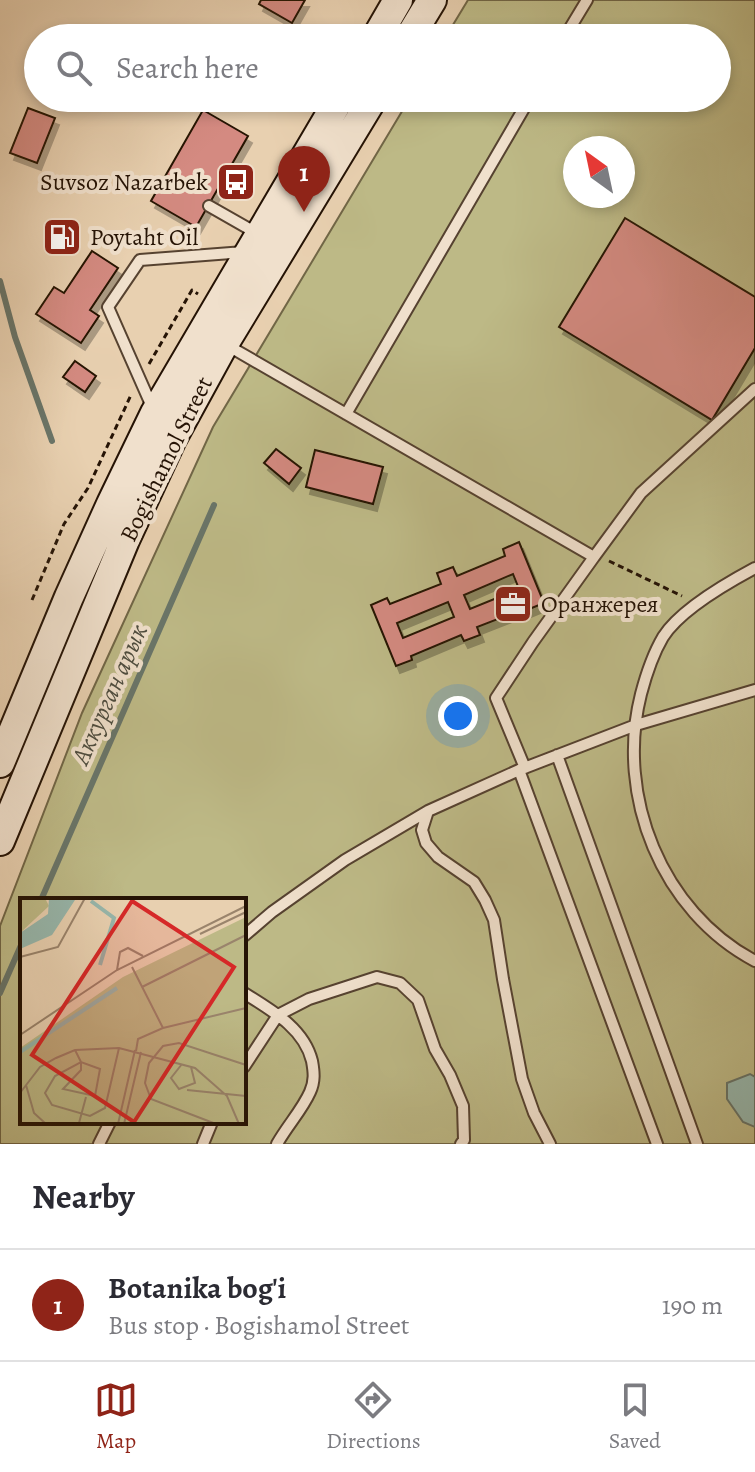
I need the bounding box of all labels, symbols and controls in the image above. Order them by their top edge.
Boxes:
search box [24,24,731,112]
icon: search [52,46,96,90]
text: Search here [116,48,259,88]
north arrow [563,136,635,208]
pin: 1 [278,146,330,212]
bus stop icon: Suvsoz Nazarbek [215,161,257,203]
place label: Suvsoz Nazarbek [40,166,208,198]
fuel station icon: Poytaht Oil [41,216,83,258]
place label: Poytaht Oil [90,221,198,253]
street label: Bogishamol Street [112,371,220,547]
office icon: Оранжерея [492,583,534,625]
place label: Оранжерея [541,588,658,620]
water label: Аккурган арык [62,618,156,772]
your location [438,696,478,736]
inset map [20,898,246,1124]
text: Nearby [32,1173,135,1220]
text: Botanika bog'i [108,1268,286,1308]
text: 1 [53,1288,63,1323]
text: 190 m [662,1288,723,1323]
text: Bus stop · Bogishamol Street [108,1308,409,1343]
tab: Map [94,1378,138,1456]
tab: Directions [326,1378,421,1456]
tab: Saved [609,1378,661,1456]

